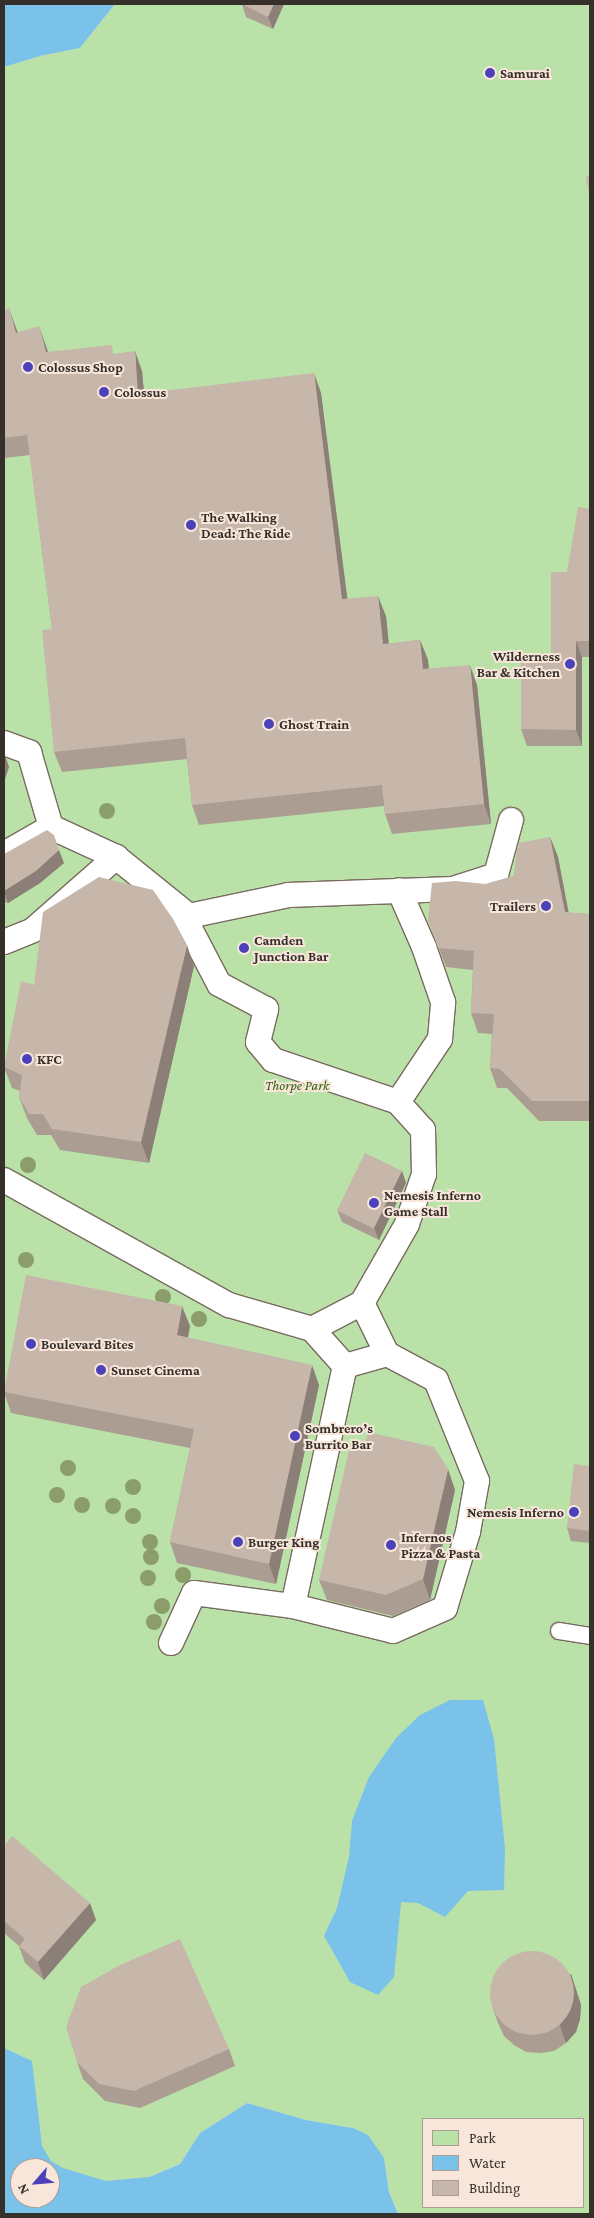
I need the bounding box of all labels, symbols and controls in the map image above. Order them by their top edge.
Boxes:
place label: Samurai [500,65,550,81]
marker: Samurai [484,67,496,79]
place label: Colossus Shop [38,359,123,375]
marker: Colossus Shop [22,361,34,373]
place label: Colossus [114,384,166,400]
marker: Colossus [98,386,110,398]
place label: The Walking Dead: The Ride [201,509,291,542]
marker: The Walking Dead: The Ride [185,519,197,531]
place label: Wilderness Bar & Kitchen [477,648,560,680]
marker: Wilderness Bar & Kitchen [564,658,576,670]
place label: Ghost Train [279,716,349,732]
marker: Ghost Train [263,718,275,730]
place label: Trailers [490,898,536,914]
marker: Trailers [540,900,552,912]
place label: Camden Junction Bar [254,932,329,964]
marker: Camden Junction Bar [238,942,250,954]
place label: KFC [37,1051,62,1067]
marker: KFC [21,1053,33,1065]
park label: Thorpe Park [265,1077,329,1093]
place label: Nemesis Inferno Game Stall [384,1187,481,1220]
marker: Nemesis Inferno Game Stall [368,1197,380,1209]
place label: Boulevard Bites [41,1336,133,1352]
marker: Boulevard Bites [25,1338,37,1350]
place label: Sunset Cinema [111,1362,200,1378]
marker: Sunset Cinema [95,1364,107,1376]
place label: Sombrero’s Burrito Bar [305,1420,373,1452]
marker: Sombrero’s Burrito Bar [289,1430,301,1442]
place label: Nemesis Inferno [467,1504,564,1520]
marker: Nemesis Inferno [568,1506,580,1518]
place label: Infernos Pizza & Pasta [401,1529,480,1561]
place label: Burger King [248,1534,319,1550]
marker: Burger King [232,1536,244,1548]
marker: Infernos Pizza & Pasta [385,1539,397,1551]
legend [422,2118,584,2208]
text: Park [469,2130,496,2146]
text: Water [469,2155,506,2171]
north arrow [10,2158,60,2208]
text: Building [469,2180,520,2196]
text: N [13,2181,32,2197]

